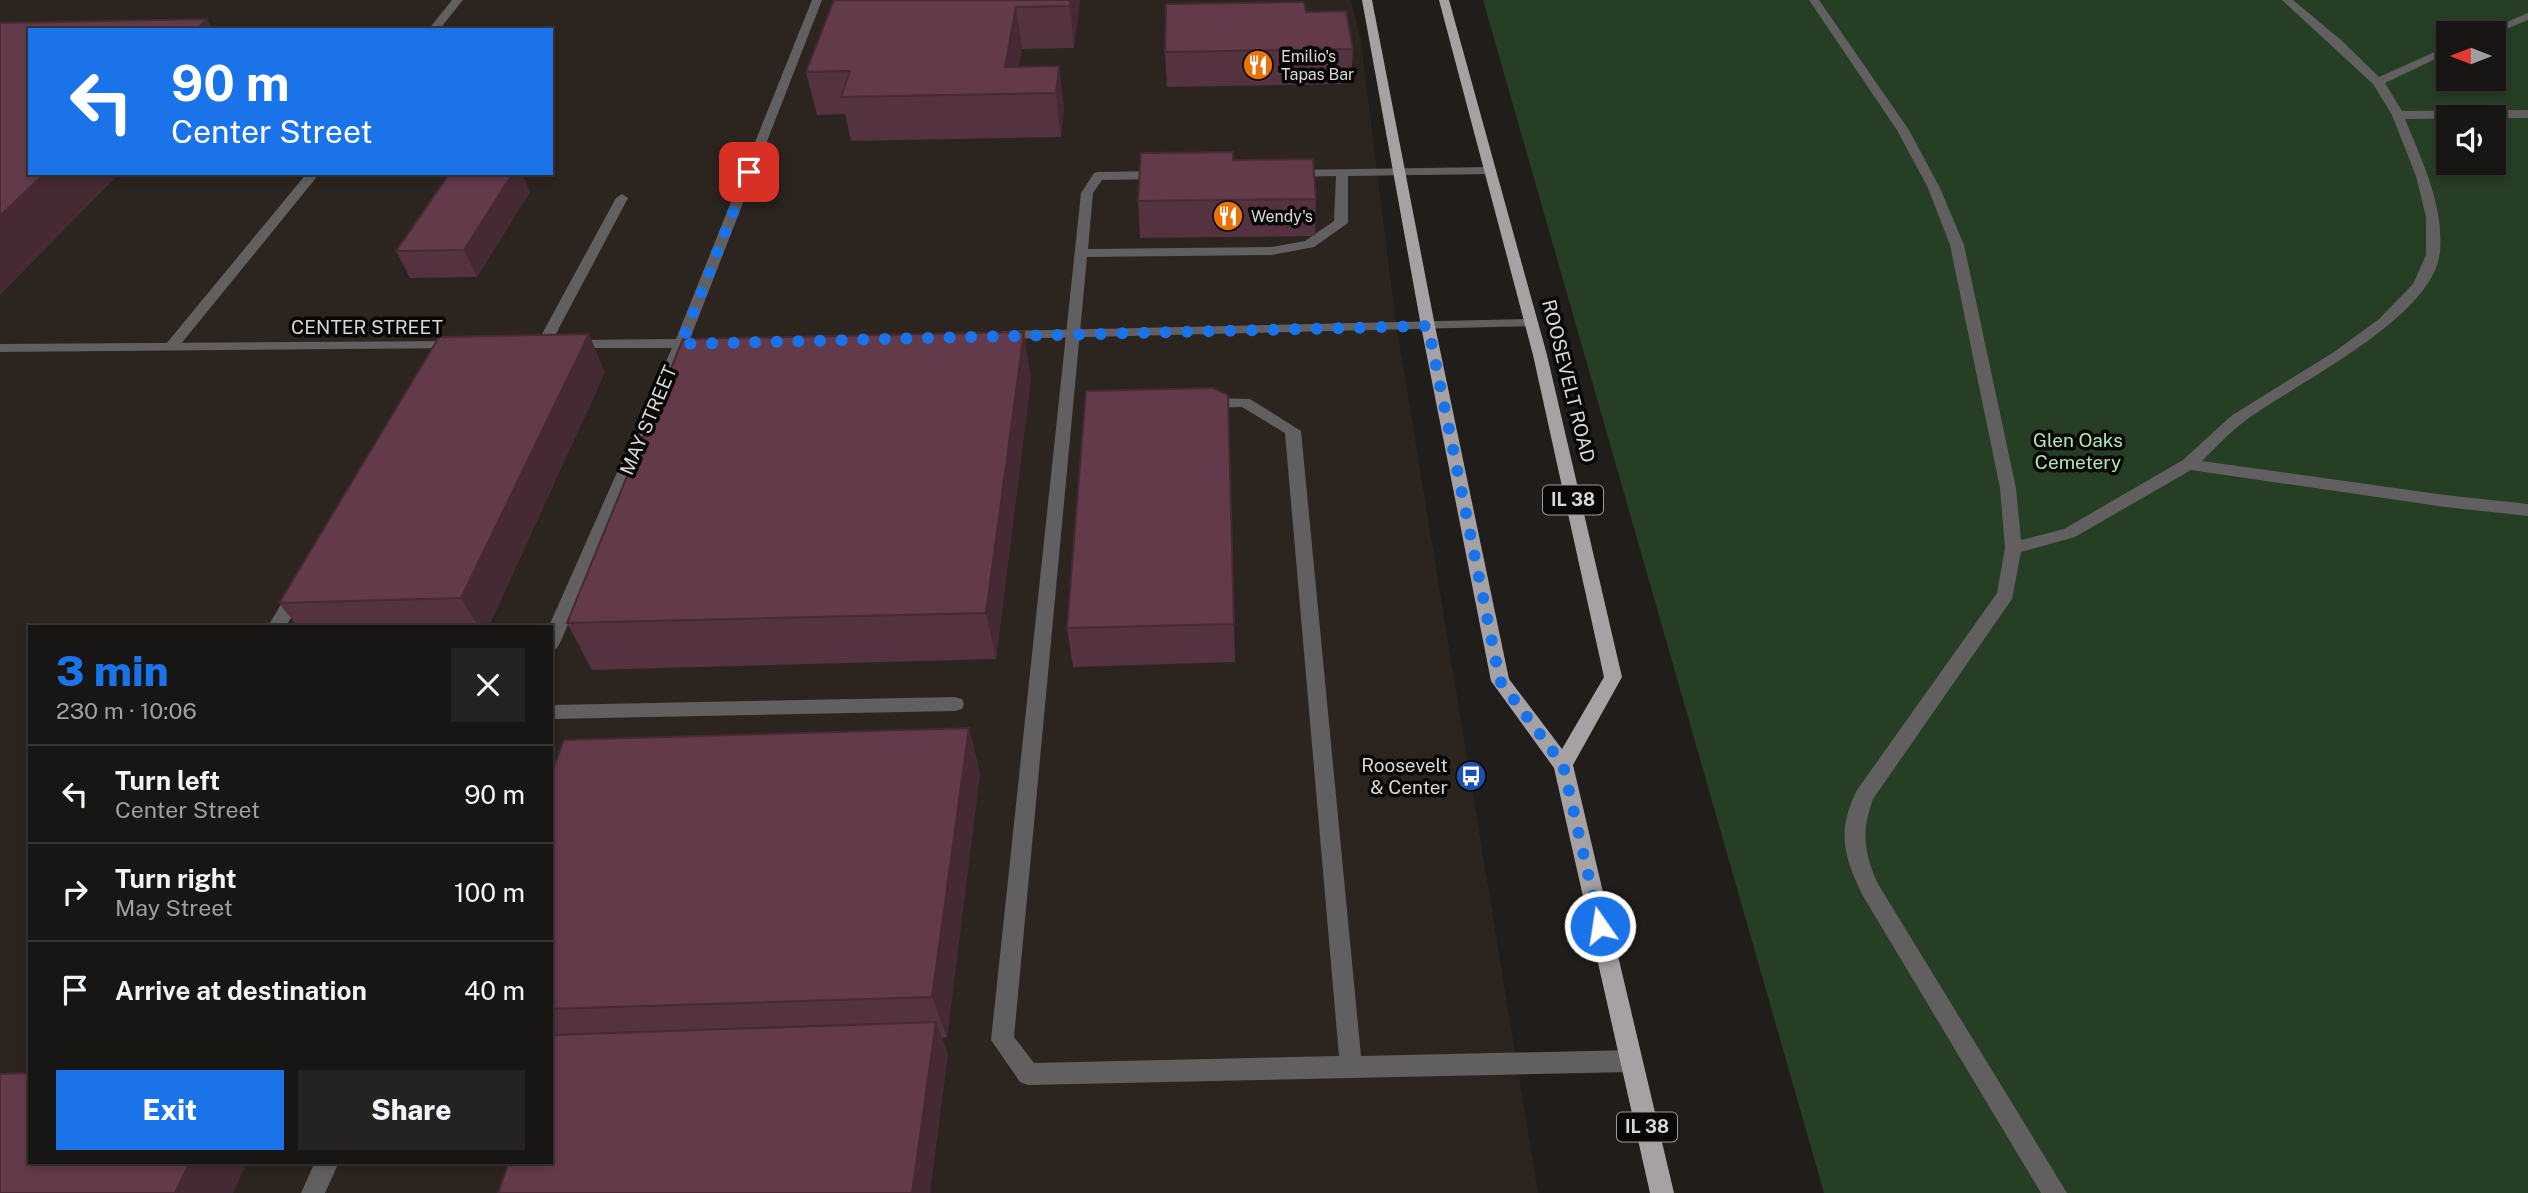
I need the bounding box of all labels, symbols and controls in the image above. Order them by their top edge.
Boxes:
north arrow [2436,21,2506,91]
map controls [2436,21,2506,175]
place label: Emilio's Tapas Bar [1281,47,1354,84]
restaurant icon: Emilio's Tapas Bar [1241,48,1275,82]
text: 90 m [171,54,290,112]
icon: left [56,56,147,147]
button: sound [2436,105,2506,175]
text: Center Street [171,113,373,150]
pin [719,142,779,202]
icon: arrive [730,153,768,191]
restaurant icon: Wendy's [1211,199,1245,233]
place label: Wendy's [1251,207,1313,226]
street label: ROOSEVELT ROAD [1538,297,1600,465]
street label: CENTER STREET [291,316,443,338]
street label: MAY STREET [615,362,681,478]
park label: Glen Oaks Cemetery [2033,429,2123,473]
road number: IL 38 [1543,486,1603,514]
text: 3 min [56,646,169,695]
button: close [451,648,525,722]
text: 230 m · 10:06 [56,697,197,724]
place label: Roosevelt & Center [1361,754,1448,798]
bus stop icon: Roosevelt & Center [1454,759,1488,793]
text: Turn left [115,765,220,796]
icon: left [56,775,94,813]
text: 90 m [464,779,525,810]
text: Center Street [115,796,260,823]
text: Turn right [115,863,237,894]
icon: right [56,873,94,911]
text: 100 m [454,877,525,908]
position arrow [1563,889,1637,963]
text: May Street [115,894,233,921]
icon: arrive [56,971,94,1009]
text: Arrive at destination [115,975,367,1006]
text: 40 m [464,975,525,1006]
button: Exit [56,1070,284,1150]
button: Share [298,1070,525,1150]
road number: IL 38 [1617,1112,1677,1142]

